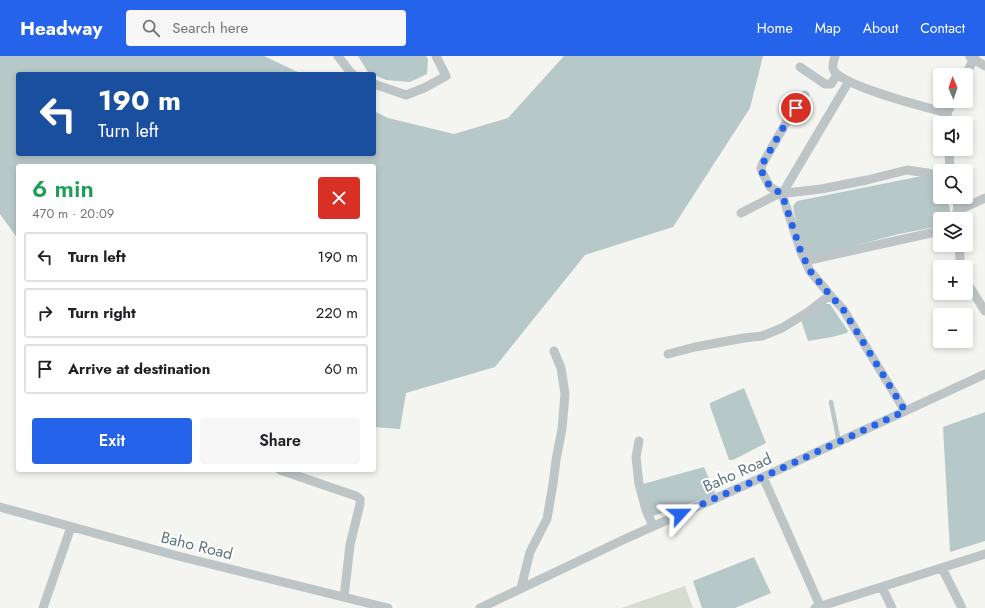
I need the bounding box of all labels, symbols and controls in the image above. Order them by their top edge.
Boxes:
search box [126,10,406,46]
text: Headway [20,15,102,42]
icon: search [140,17,162,39]
text: Search here [172,17,248,39]
text: Home [757,18,793,38]
text: Map [815,18,841,38]
text: About [863,18,898,38]
text: Contact [920,18,965,38]
north arrow [933,68,973,108]
map controls [933,68,973,348]
text: 190 m [98,80,181,121]
icon: left [32,88,84,140]
pin [779,91,813,125]
icon: arrive [785,97,807,119]
button: sound [933,116,973,156]
text: Turn left [98,118,158,144]
button: search [933,164,973,204]
text: 6 min [32,171,94,206]
button: close [318,177,360,219]
text: 470 m · 20:09 [32,204,114,223]
button: layers [933,212,973,252]
icon: left [34,246,56,268]
text: Turn left [68,246,126,268]
text: 190 m [317,246,358,268]
button: + [933,260,973,300]
icon: right [34,302,56,324]
text: Turn right [68,302,136,324]
text: 220 m [316,302,358,324]
button: − [933,308,973,348]
icon: arrive [34,358,56,380]
text: Arrive at destination [68,358,210,380]
text: 60 m [324,358,358,380]
button: Exit [32,418,192,464]
button: Share [200,418,360,464]
street label: Baho Road [699,447,775,498]
position arrow [659,493,701,535]
street label: Baho Road [159,525,235,565]

